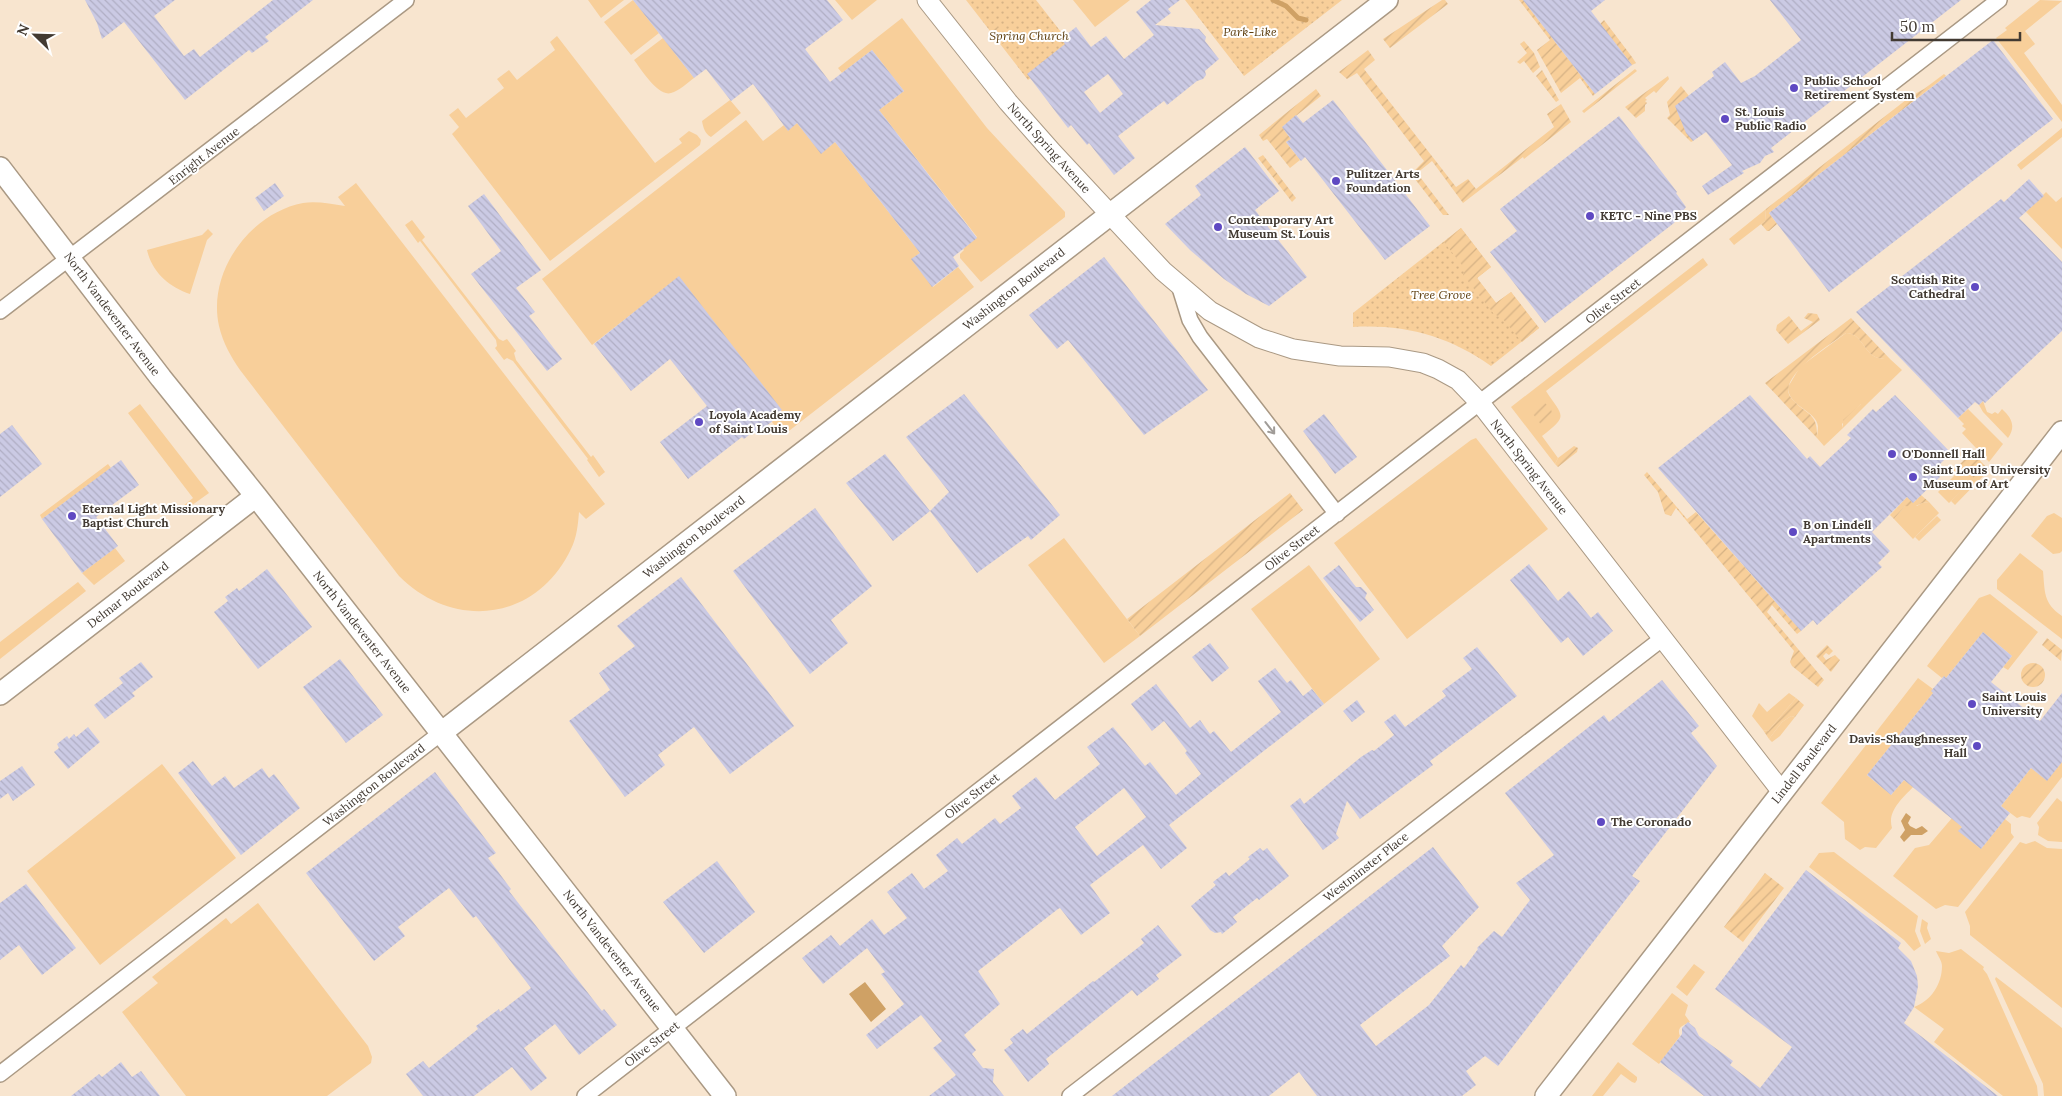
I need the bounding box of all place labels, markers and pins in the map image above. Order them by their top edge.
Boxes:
place label: Public School Retirement System [1804,73,1915,102]
marker: Public School Retirement System [1788,82,1800,94]
place label: St. Louis Public Radio [1735,104,1807,133]
marker: St. Louis Public Radio [1719,113,1731,125]
place label: Pulitzer Arts Foundation [1346,166,1420,195]
marker: Pulitzer Arts Foundation [1330,175,1342,187]
place label: KETC - Nine PBS [1600,208,1697,223]
marker: KETC - Nine PBS [1584,210,1596,222]
place label: Contemporary Art Museum St. Louis [1228,212,1334,241]
marker: Contemporary Art Museum St. Louis [1212,221,1224,233]
place label: Scottish Rite Cathedral [1891,272,1966,301]
marker: Scottish Rite Cathedral [1969,281,1981,293]
place label: Loyola Academy of Saint Louis [709,407,801,436]
marker: Loyola Academy of Saint Louis [693,416,705,428]
place label: O'Donnell Hall [1902,446,1985,461]
marker: O'Donnell Hall [1886,448,1898,460]
place label: Saint Louis University Museum of Art [1923,462,2051,491]
marker: Saint Louis University Museum of Art [1907,471,1919,483]
place label: Eternal Light Missionary Baptist Church [82,501,225,530]
marker: Eternal Light Missionary Baptist Church [66,510,78,522]
place label: B on Lindell Apartments [1803,517,1872,546]
marker: B on Lindell Apartments [1787,526,1799,538]
place label: Saint Louis University [1982,689,2046,718]
marker: Saint Louis University [1966,698,1978,710]
place label: Davis-Shaughnessey Hall [1849,731,1967,760]
marker: Davis-Shaughnessey Hall [1971,740,1983,752]
place label: The Coronado [1611,814,1691,829]
marker: The Coronado [1595,816,1607,828]

